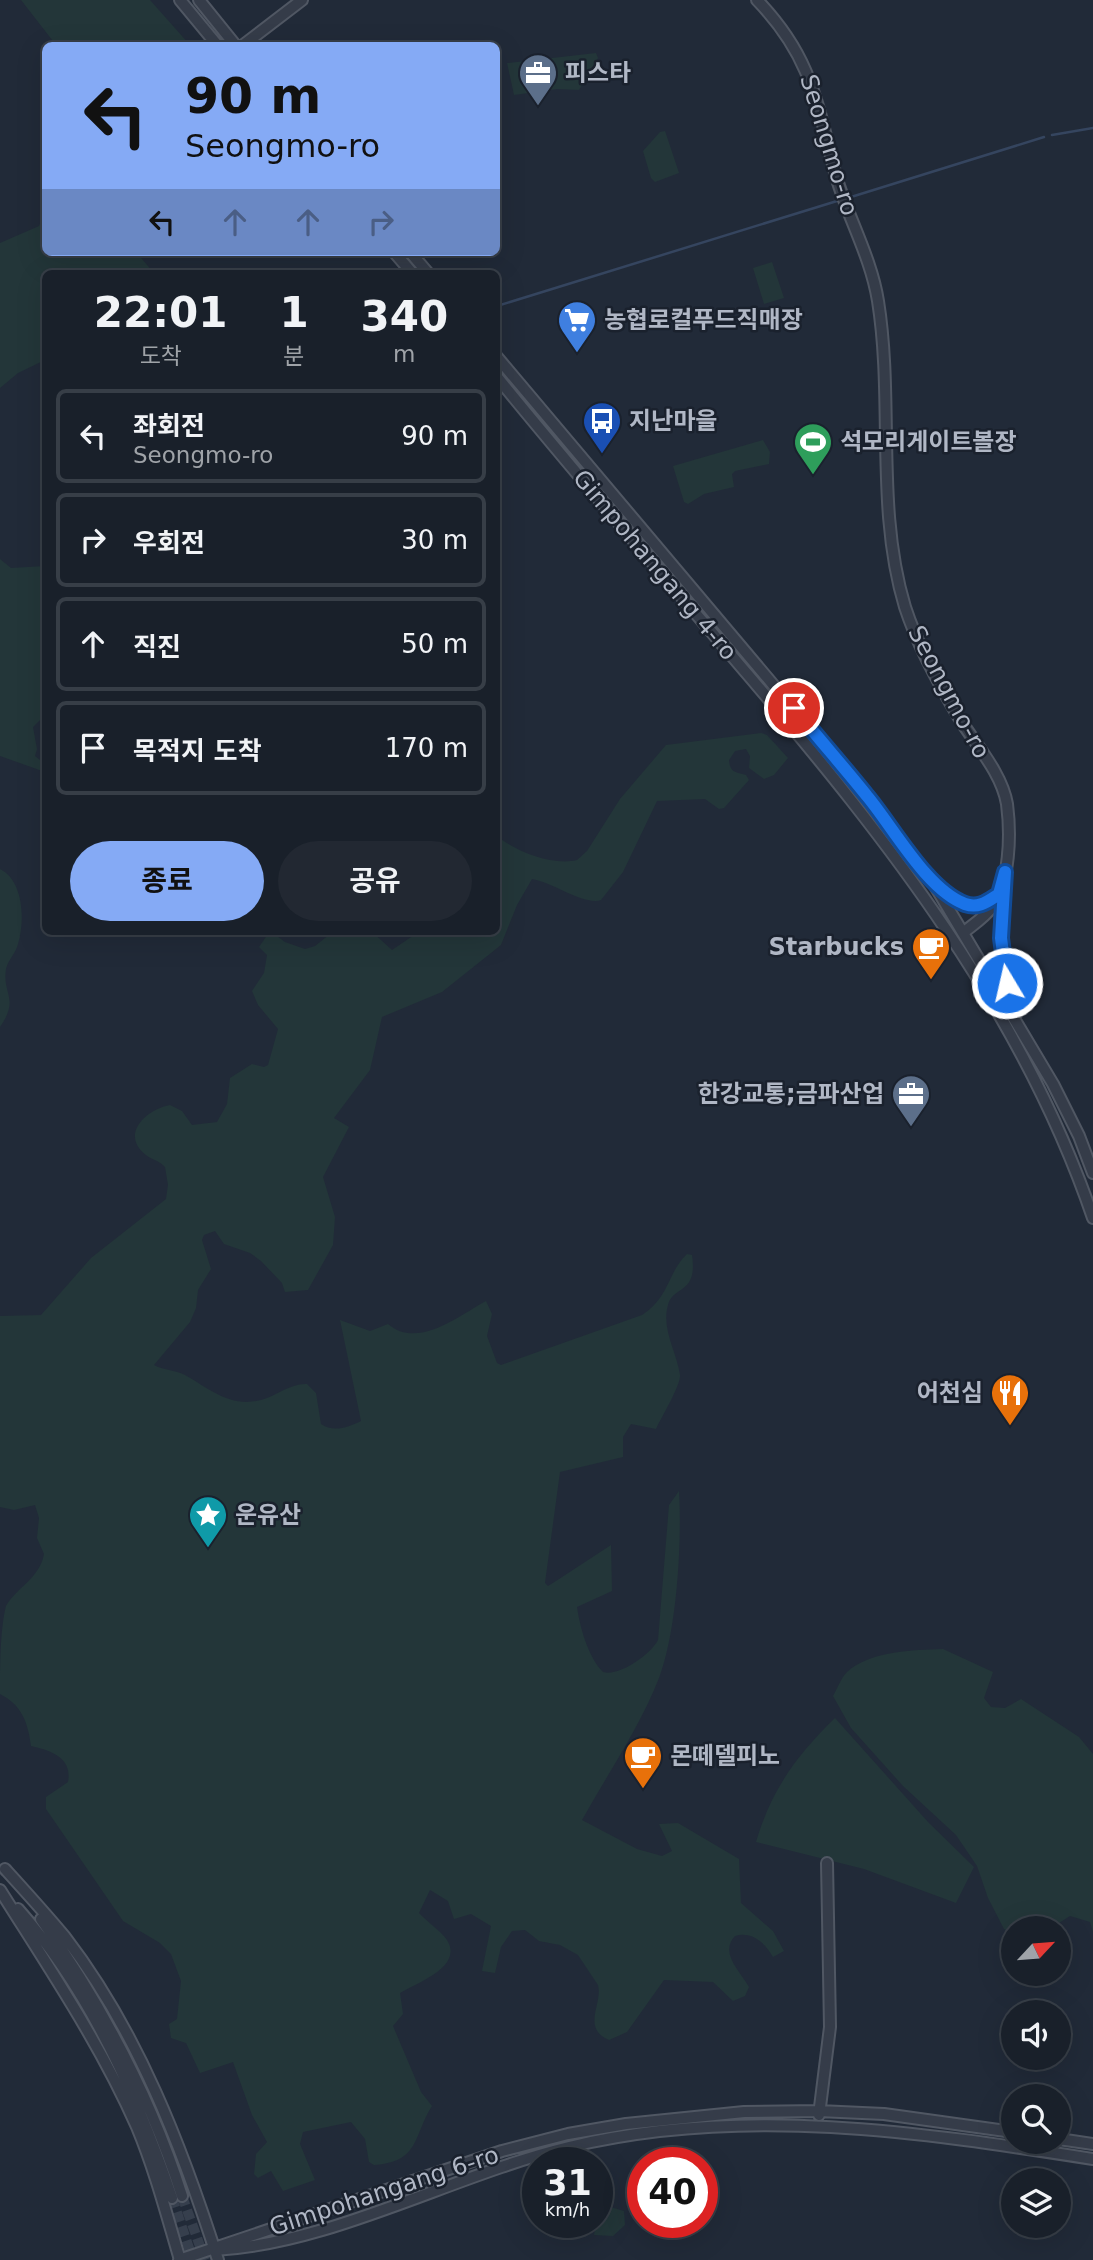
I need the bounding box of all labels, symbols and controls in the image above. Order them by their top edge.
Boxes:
office icon: 피스타 [517,52,559,107]
place label: 피스타 [565,59,631,87]
text: 90 m [185,68,321,125]
icon: left [70,70,161,161]
street label: Seongmo-ro [794,71,864,219]
text: Seongmo-ro [185,127,380,165]
icon: left [143,203,181,241]
icon: ahead [216,203,254,241]
icon: ahead [289,203,327,241]
icon: right [362,203,400,241]
text: 22:01 [94,288,228,337]
text: 1 [279,288,309,337]
text: 340 [360,292,448,341]
supermarket icon: 농협로컬푸드직매장 [556,299,598,354]
place label: 농협로컬푸드직매장 [604,306,803,334]
text: m [393,341,416,367]
text: 도착 [140,343,182,369]
text: 분 [283,343,305,369]
bus stop icon: 지난마을 [581,400,623,455]
place label: 지난마을 [629,407,717,435]
text: 좌회전 [133,411,205,441]
icon: left [74,417,112,455]
text: 90 m [401,421,468,451]
sports icon: 석모리게이트볼장 [792,421,834,476]
place label: 석모리게이트볼장 [840,428,1017,456]
text: Seongmo-ro [133,442,273,468]
street label: Gimpohangang 4-ro [567,464,743,666]
icon: right [74,521,112,559]
text: 30 m [401,525,468,555]
text: 우회전 [133,528,205,558]
street label: Seongmo-ro [902,621,996,763]
icon: ahead [74,625,112,663]
text: 50 m [401,629,468,659]
text: 직진 [133,632,181,662]
pin [764,678,824,738]
icon: arrive [775,689,813,727]
icon: arrive [74,729,112,767]
text: 170 m [385,733,468,763]
text: 목적지 도착 [133,736,262,766]
button: 종료 [70,841,264,921]
button: 공유 [278,841,472,921]
cafe icon: Starbucks [910,926,952,981]
place label: Starbucks [768,933,904,961]
position arrow [970,946,1044,1020]
office icon: 한강교통;금파산업 [890,1073,932,1128]
place label: 한강교통;금파산업 [698,1080,884,1108]
restaurant icon: 어천심 [989,1372,1031,1427]
place label: 어천심 [917,1379,983,1407]
place icon: 운유산 [187,1494,229,1549]
place label: 운유산 [235,1501,301,1529]
cafe icon: 몬떼델피노 [622,1735,664,1790]
place label: 몬떼델피노 [670,1742,780,1770]
north arrow [1001,1916,1071,1986]
map controls [1001,1916,1071,2238]
button: sound [1001,2000,1071,2070]
button: search [1001,2084,1071,2154]
street label: Gimpohangang 6-ro [266,2141,502,2241]
speed limit sign: 40 [627,2147,718,2238]
text: 31 [543,2163,592,2203]
button: layers [1001,2168,1071,2238]
text: km/h [545,2199,590,2220]

